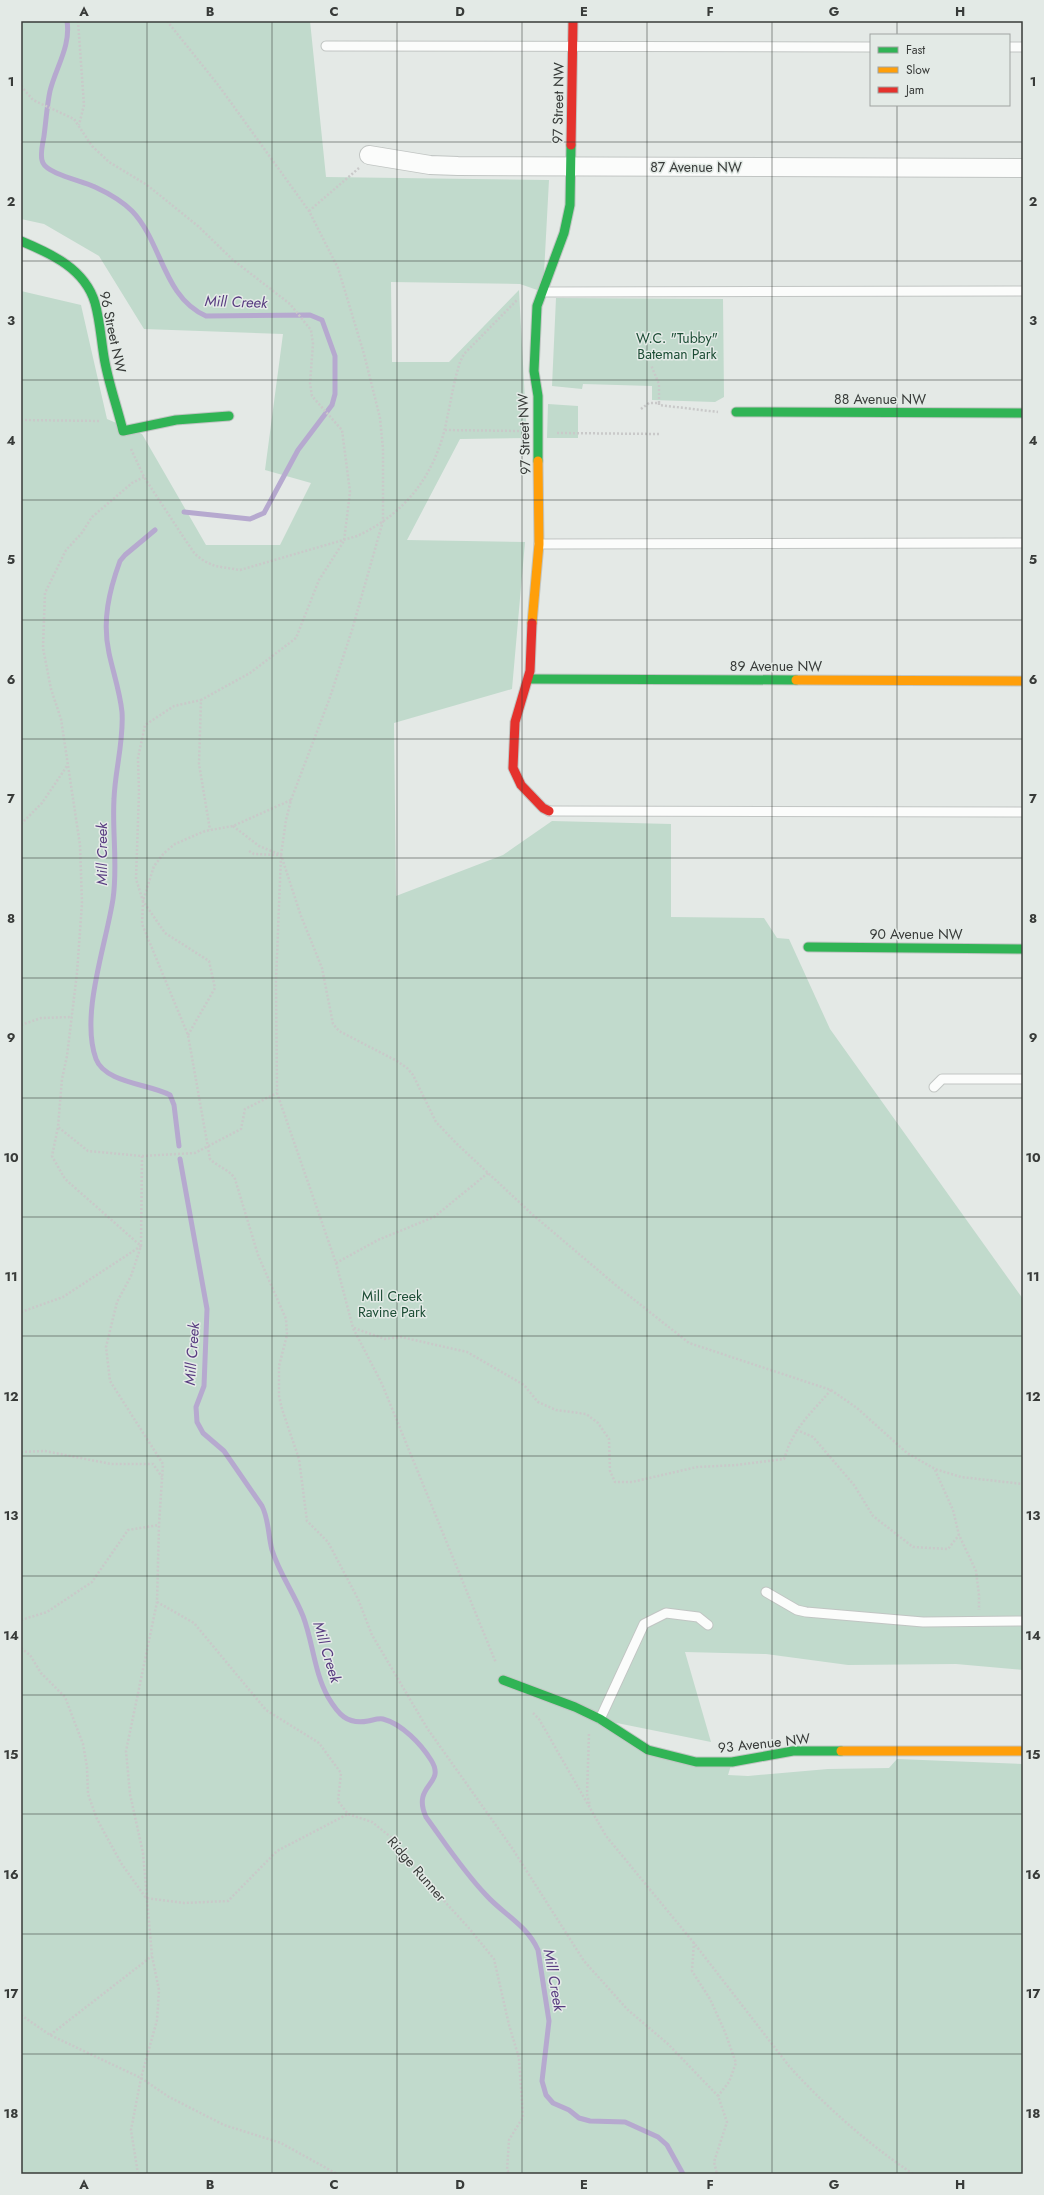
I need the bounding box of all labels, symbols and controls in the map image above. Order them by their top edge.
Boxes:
text: A [78,2,89,21]
text: B [206,2,215,21]
text: C [329,2,339,21]
text: D [455,2,465,21]
text: E [580,2,588,21]
text: F [706,2,714,21]
text: G [829,2,840,21]
text: H [955,2,965,21]
legend [870,34,1010,106]
text: Fast [906,41,925,59]
text: Slow [906,61,931,79]
street label: 97 Street NW [547,62,569,144]
text: 1 [8,72,14,91]
text: 1 [1030,72,1036,91]
text: Jam [904,81,924,99]
street label: 87 Avenue NW [650,157,742,177]
text: 2 [7,192,15,211]
text: 2 [1029,192,1037,211]
street label: 96 Street NW [95,289,131,375]
water label: Mill Creek [204,290,268,314]
text: 3 [7,311,15,330]
text: 3 [1029,311,1037,330]
park label: W.C. "Tubby" Bateman Park [636,328,718,364]
street label: 88 Avenue NW [834,389,926,409]
street label: 97 Street NW [513,393,535,475]
text: 4 [6,431,16,450]
text: 4 [1028,431,1038,450]
text: 5 [7,550,15,569]
text: 5 [1029,550,1037,569]
street label: 89 Avenue NW [730,656,822,676]
text: 6 [7,670,16,689]
text: 6 [1029,670,1038,689]
text: 7 [7,789,15,808]
text: 7 [1029,789,1037,808]
water label: Mill Creek [91,822,113,885]
text: 8 [7,909,15,928]
text: 8 [1029,909,1037,928]
street label: 90 Avenue NW [869,924,963,944]
text: 9 [7,1028,16,1047]
text: 9 [1029,1028,1038,1047]
text: 10 [3,1148,19,1167]
text: 10 [1025,1148,1041,1167]
text: 11 [4,1267,18,1286]
text: 11 [1026,1267,1040,1286]
park label: Mill Creek Ravine Park [358,1286,427,1322]
water label: Mill Creek [179,1321,205,1386]
text: 12 [3,1387,19,1406]
text: 12 [1025,1387,1041,1406]
text: 13 [4,1506,18,1525]
text: 13 [1026,1506,1040,1525]
water label: Mill Creek [307,1619,347,1686]
text: 14 [3,1626,19,1645]
text: 14 [1025,1626,1041,1645]
street label: 93 Avenue NW [717,1728,811,1758]
text: 15 [3,1745,19,1764]
text: 15 [1025,1745,1041,1764]
street label: Ridge Runner [383,1832,451,1906]
text: 16 [3,1865,19,1884]
text: 16 [1025,1865,1041,1884]
water label: Mill Creek [538,1947,570,2013]
text: 17 [4,1984,18,2003]
text: 17 [1026,1984,1040,2003]
text: 18 [4,2104,18,2123]
text: 18 [1026,2104,1040,2123]
text: A [78,2175,89,2194]
text: B [206,2175,215,2194]
text: C [329,2175,339,2194]
text: D [455,2175,465,2194]
text: E [580,2175,588,2194]
text: F [706,2175,714,2194]
text: G [829,2175,840,2194]
text: H [955,2175,965,2194]

